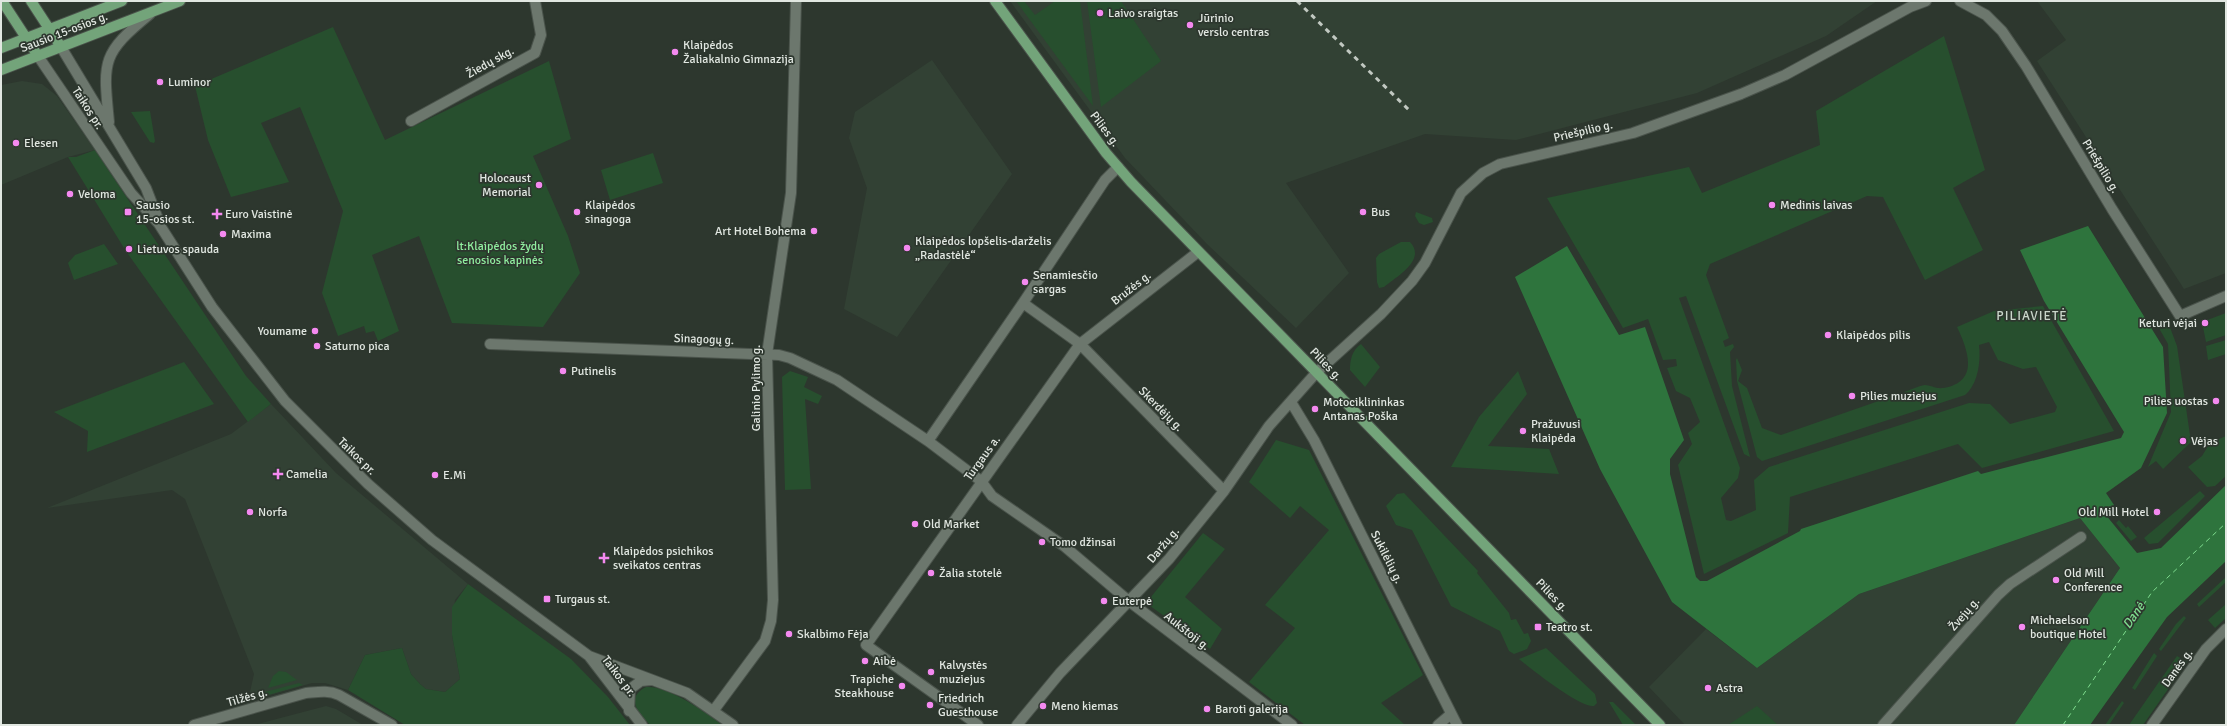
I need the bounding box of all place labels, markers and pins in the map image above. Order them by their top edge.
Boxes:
place label: Laivo sraigtas [1108,6,1178,21]
marker: Laivo sraigtas [1095,8,1105,18]
place label: Jūrinio verslo centras [1198,11,1269,40]
marker: Jūrinio verslo centras [1185,20,1195,30]
place label: Klaipėdos Žaliakalnio Gimnazija [683,38,794,67]
marker: Klaipėdos Žaliakalnio Gimnazija [670,47,680,57]
place label: Luminor [168,75,211,90]
marker: Luminor [155,77,165,87]
place label: Elesen [24,136,58,151]
marker: Elesen [11,138,21,148]
place label: Holocaust Memorial [479,171,531,200]
marker: Holocaust Memorial [534,180,544,190]
place label: Veloma [78,187,116,202]
marker: Veloma [65,189,75,199]
place label: Sausio 15-osios st. [136,198,195,227]
place label: Klaipėdos sinagoga [585,198,635,227]
place label: Medinis laivas [1780,198,1853,213]
marker: Medinis laivas [1767,200,1777,210]
place label: Bus [1371,205,1390,220]
marker: Sausio 15-osios st. [123,207,133,217]
place label: Euro Vaistinė [225,207,292,222]
marker: Klaipėdos sinagoga [572,207,582,217]
marker: Bus [1358,207,1368,217]
marker: Euro Vaistinė [212,209,222,219]
place label: Art Hotel Bohema [715,224,806,239]
marker: Art Hotel Bohema [809,226,819,236]
place label: Maxima [231,227,271,242]
marker: Maxima [218,229,228,239]
place label: Klaipėdos lopšelis-darželis „Radastėlė“ [915,234,1051,263]
place label: Lietuvos spauda [137,242,219,257]
marker: Klaipėdos lopšelis-darželis „Radastėlė“ [902,243,912,253]
marker: Lietuvos spauda [124,244,134,254]
place label: Senamiesčio sargas [1033,268,1098,297]
marker: Senamiesčio sargas [1020,277,1030,287]
place label: Keturi vėjai [2139,316,2197,331]
marker: Keturi vėjai [2200,318,2210,328]
place label: Youmame [258,324,307,339]
marker: Youmame [310,326,320,336]
place label: Klaipėdos pilis [1836,328,1911,343]
marker: Klaipėdos pilis [1823,330,1833,340]
place label: Saturno pica [325,339,390,354]
marker: Saturno pica [312,341,322,351]
place label: Putinelis [571,364,616,379]
marker: Putinelis [558,366,568,376]
place label: Pilies muziejus [1860,389,1937,404]
marker: Pilies muziejus [1847,391,1857,401]
place label: Pilies uostas [2144,394,2208,409]
place label: Motociklininkas Antanas Poška [1323,395,1404,424]
marker: Pilies uostas [2211,396,2221,406]
marker: Motociklininkas Antanas Poška [1310,404,1320,414]
place label: Pražuvusi Klaipėda [1531,417,1581,446]
marker: Pražuvusi Klaipėda [1518,426,1528,436]
place label: Vėjas [2191,434,2218,449]
marker: Vėjas [2178,436,2188,446]
place label: Camelia [286,467,328,482]
place label: E.Mi [443,468,466,483]
marker: Camelia [273,469,283,479]
marker: E.Mi [430,470,440,480]
place label: Norfa [258,505,287,520]
place label: Old Mill Hotel [2078,505,2149,520]
marker: Norfa [245,507,255,517]
marker: Old Mill Hotel [2152,507,2162,517]
place label: Old Market [923,517,980,532]
marker: Old Market [910,519,920,529]
place label: Tomo džinsai [1050,535,1116,550]
marker: Tomo džinsai [1037,537,1047,547]
place label: Klaipėdos psichikos sveikatos centras [613,544,714,573]
marker: Klaipėdos psichikos sveikatos centras [598,552,610,564]
place label: Žalia stotelė [939,566,1002,581]
place label: Old Mill Conference [2064,566,2122,595]
marker: Žalia stotelė [926,568,936,578]
marker: Old Mill Conference [2051,575,2061,585]
place label: Turgaus st. [555,592,610,607]
marker: Turgaus st. [542,594,552,604]
place label: Euterpė [1112,594,1152,609]
marker: Euterpė [1099,596,1109,606]
place label: Michaelson boutique Hotel [2030,613,2107,642]
place label: Teatro st. [1546,620,1593,635]
marker: Teatro st. [1533,622,1543,632]
marker: Michaelson boutique Hotel [2017,622,2027,632]
place label: Skalbimo Fėja [797,627,869,642]
marker: Skalbimo Fėja [784,629,794,639]
place label: Aibė [873,654,896,669]
marker: Aibė [860,656,870,666]
place label: Kalvystės muziejus [939,658,987,687]
marker: Kalvystės muziejus [926,667,936,677]
place label: Trapiche Steakhouse [835,672,894,701]
marker: Trapiche Steakhouse [897,681,907,691]
place label: Astra [1716,681,1743,696]
marker: Astra [1703,683,1713,693]
place label: Friedrich Guesthouse [938,691,998,720]
place label: Meno kiemas [1051,699,1118,714]
marker: Friedrich Guesthouse [925,700,935,710]
marker: Meno kiemas [1038,701,1048,711]
place label: Baroti galerija [1215,702,1288,717]
marker: Baroti galerija [1202,704,1212,714]

